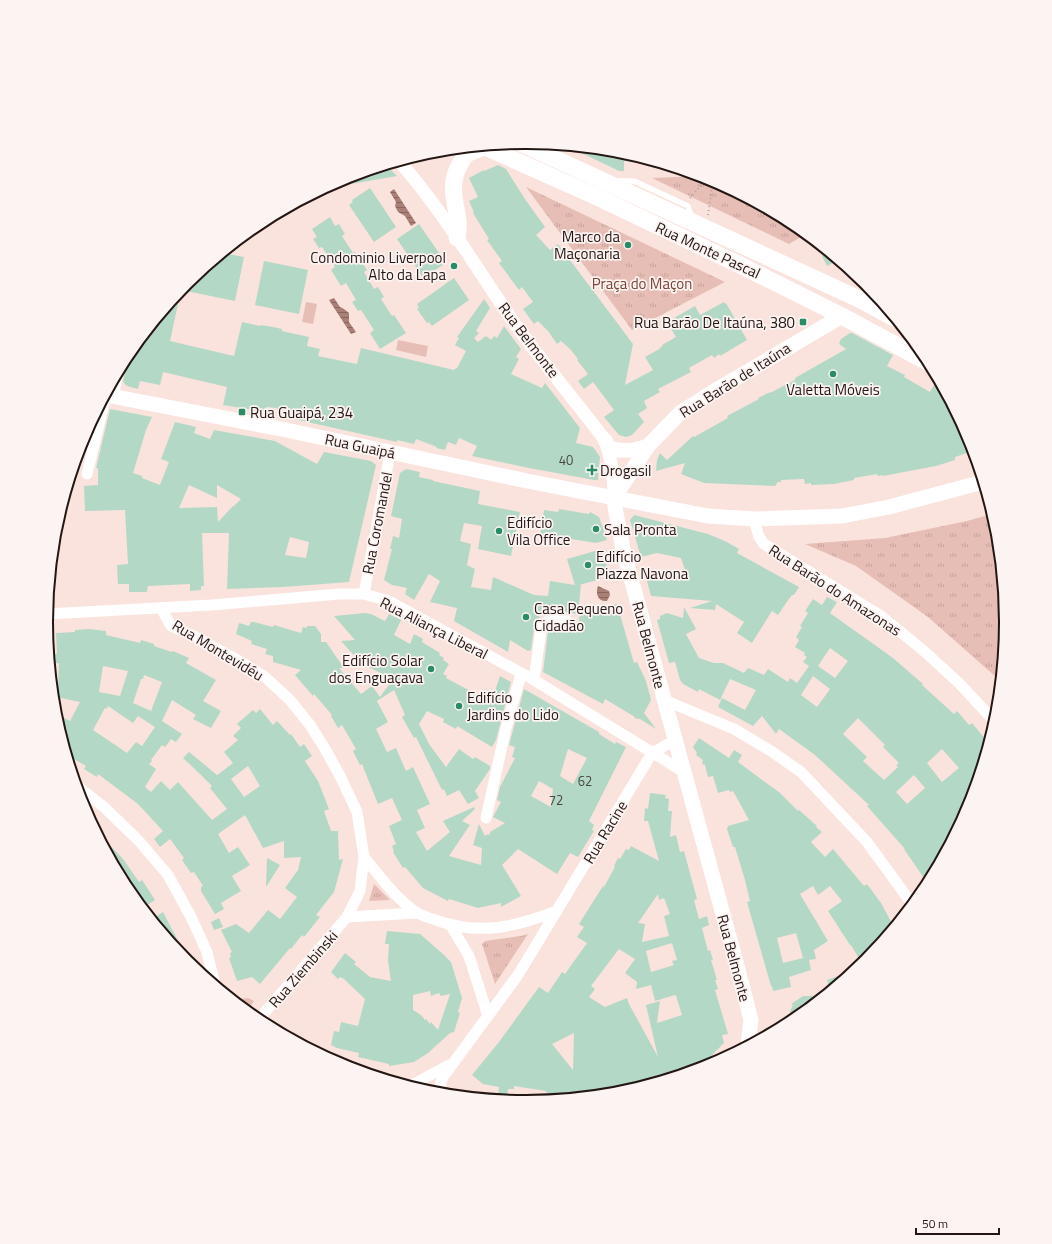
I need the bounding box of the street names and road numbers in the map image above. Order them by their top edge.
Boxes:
street label: Rua Monte Pascal [652,216,764,284]
street label: Rua Belmonte [493,297,565,383]
street label: Rua Barão de Itaúna [675,336,796,424]
street label: Rua Guaipá [323,427,398,465]
street label: Rua Coromandel [356,470,398,576]
street label: Rua Barão do Amazonas [764,538,906,642]
street label: Rua Aliança Liberal [376,591,492,665]
street label: Rua Belmonte [626,599,672,691]
street label: Rua Montevidéu [168,614,268,686]
street label: Rua Racine [577,796,633,868]
street label: Rua Belmonte [711,912,757,1004]
street label: Rua Ziembinski [263,925,343,1013]

